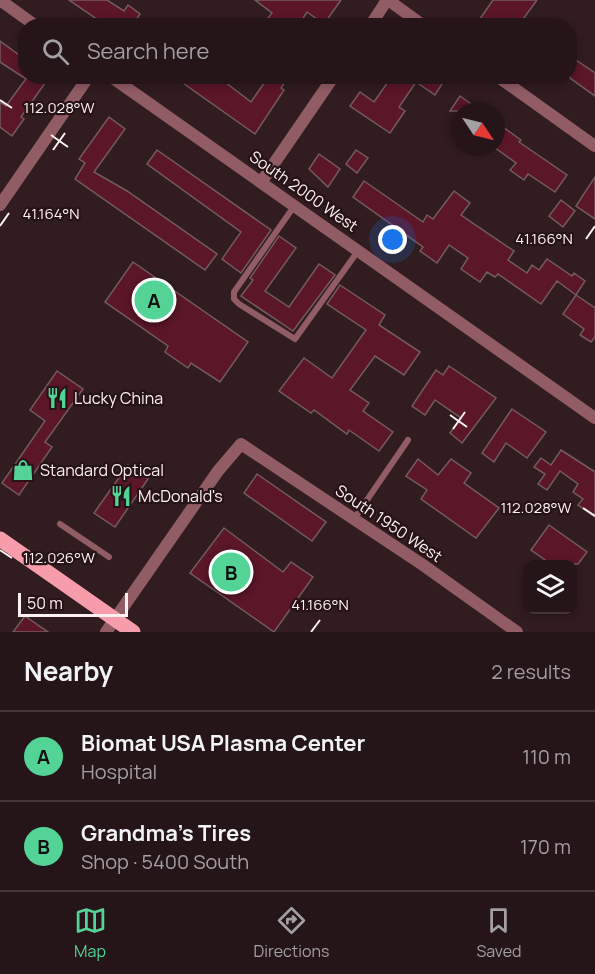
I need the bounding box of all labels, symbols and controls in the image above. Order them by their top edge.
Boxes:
search box [18,18,577,84]
icon: search [39,35,72,68]
text: Search here [87,36,209,66]
text: 112.028°W [23,97,95,118]
north arrow [451,102,505,156]
street label: South 2000 West [245,145,363,237]
text: 41.164°N [22,203,80,224]
your location [378,225,407,254]
text: 41.166°N [515,228,573,249]
pin: A [134,278,174,322]
restaurant icon: Lucky China [45,386,69,410]
place label: Lucky China [74,387,163,409]
shop icon: Standard Optical [11,458,35,482]
place label: Standard Optical [40,459,164,481]
street label: South 1950 West [331,479,447,567]
restaurant icon: McDonald's [109,484,133,508]
place label: McDonald's [138,485,223,507]
text: 112.028°W [500,497,572,518]
text: 112.026°W [23,547,95,568]
pin: B [212,550,250,594]
map controls [523,560,577,614]
button: layers [523,560,577,614]
scale bar [18,590,128,618]
text: 50 m [27,592,63,614]
text: 41.166°N [291,594,349,615]
text: Nearby [24,653,113,689]
text: 2 results [491,658,571,685]
text: Biomat USA Plasma Center [81,728,365,758]
text: A [37,743,50,770]
text: 110 m [522,743,571,770]
text: Hospital [81,758,157,785]
text: Grandma's Tires [81,818,251,848]
text: B [37,833,50,860]
text: 170 m [520,833,571,860]
text: Shop · 5400 South [81,848,249,875]
tab: Map [74,904,107,962]
tab: Directions [254,904,329,962]
tab: Saved [476,904,521,962]

